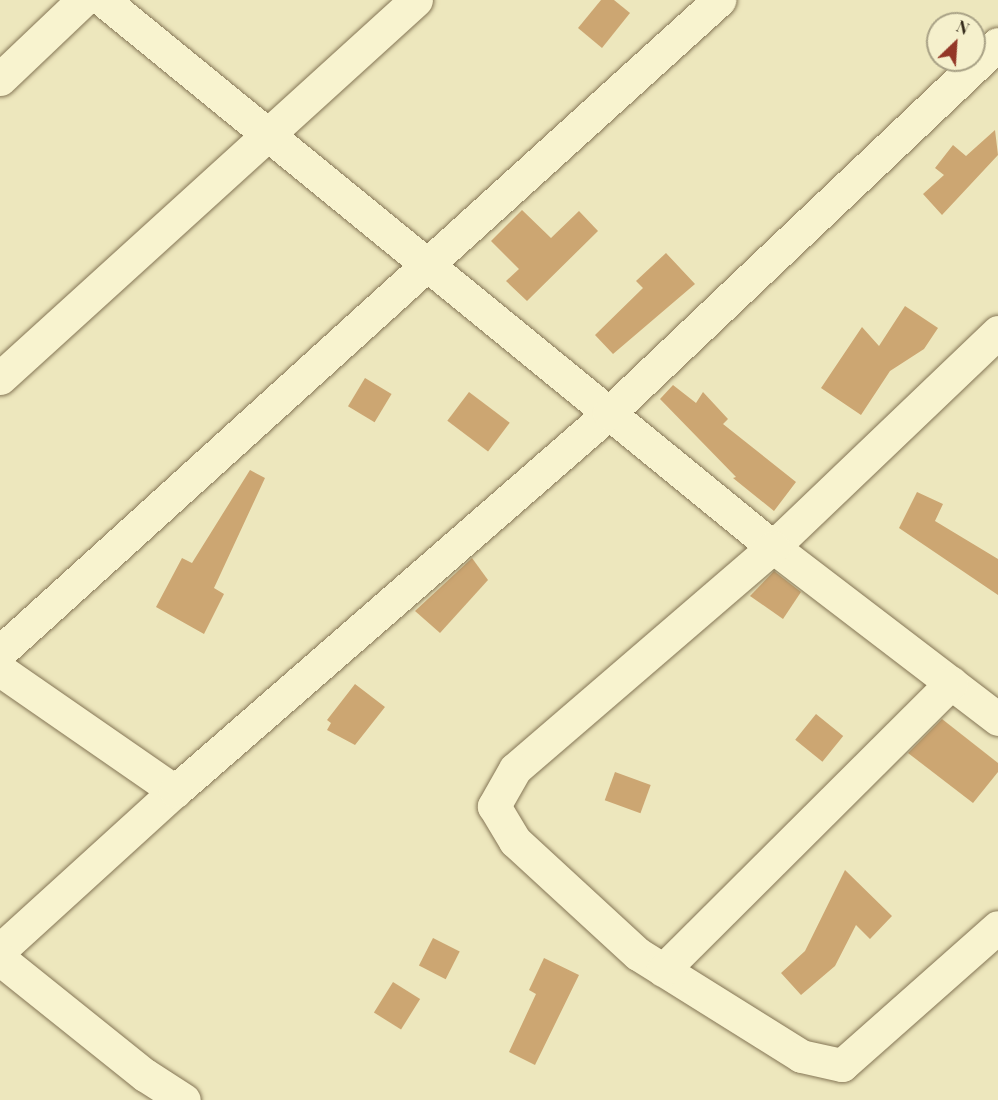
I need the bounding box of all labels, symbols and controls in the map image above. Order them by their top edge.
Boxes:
north arrow [926,12,986,72]
text: N [953,15,973,39]

